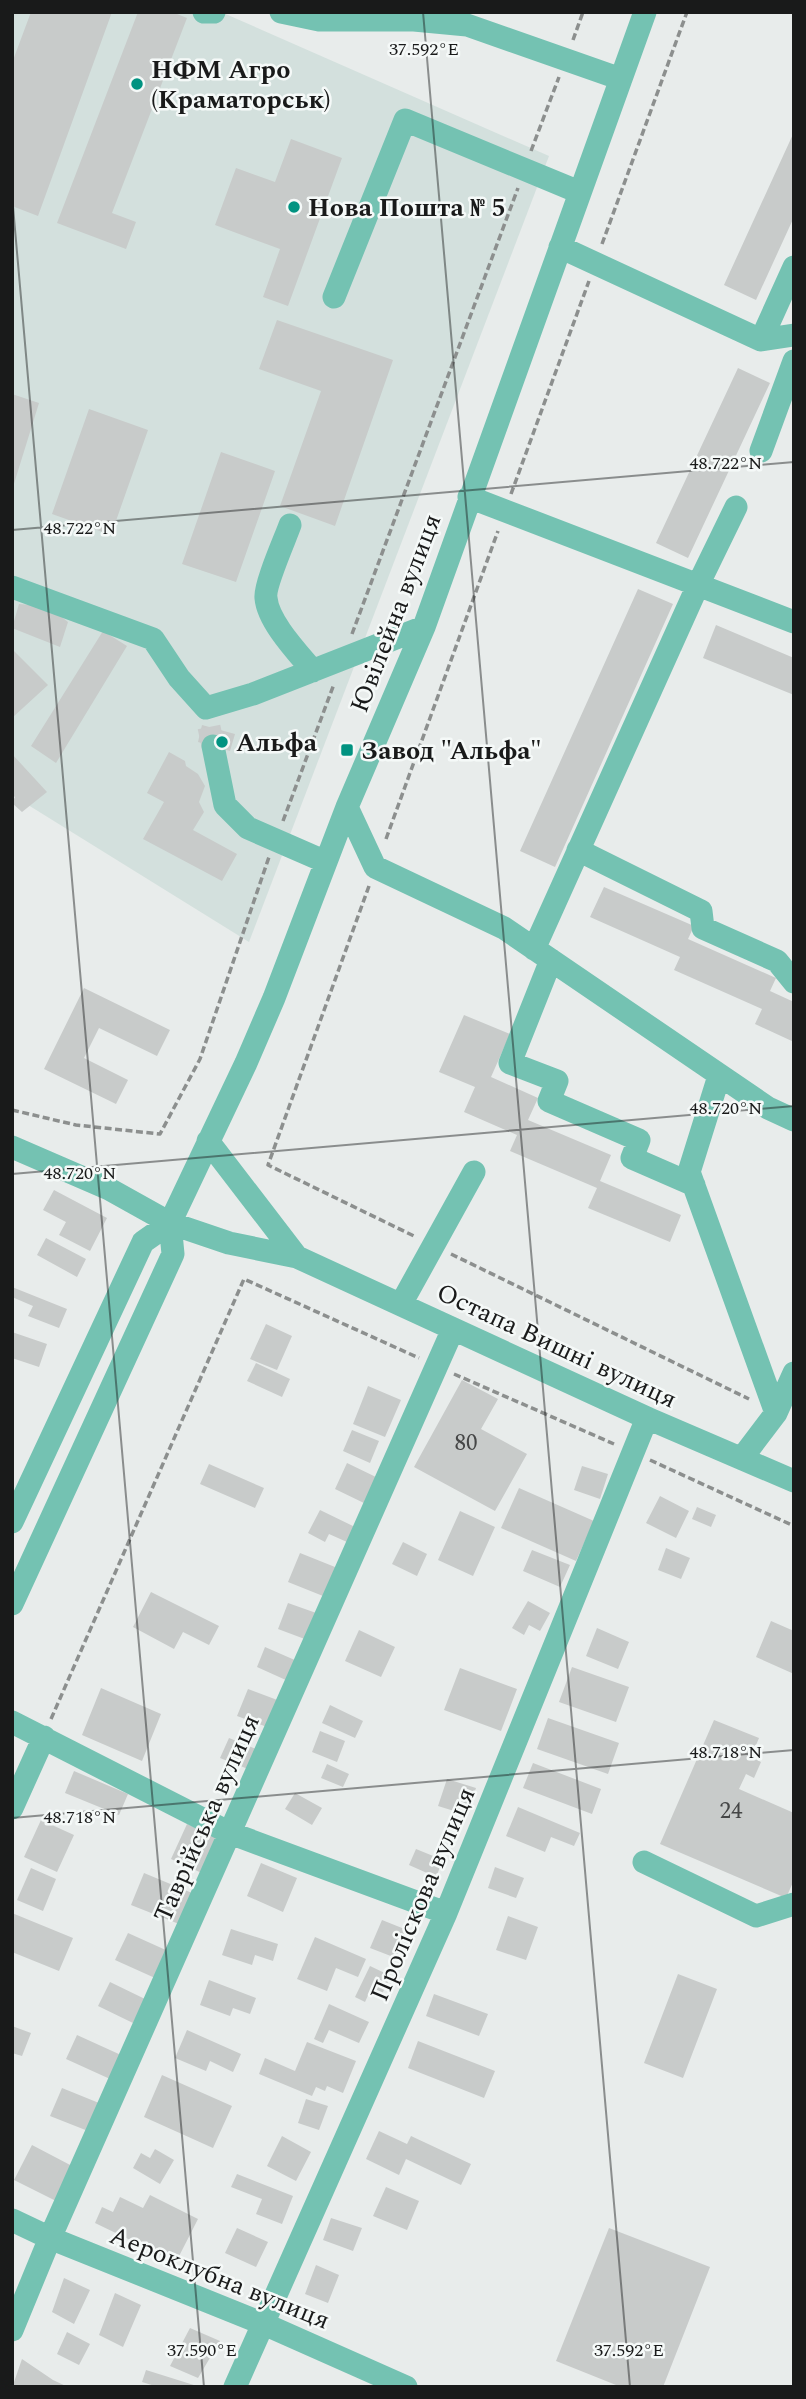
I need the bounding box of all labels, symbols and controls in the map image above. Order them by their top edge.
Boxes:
text: 37.592°E [389,36,459,63]
place label: НФМ Агро (Краматорськ) [151,50,330,120]
marker: НФМ Агро (Краматорськ) [129,76,145,92]
place label: Нова Пошта № 5 [308,188,506,228]
marker: Нова Пошта № 5 [286,199,302,215]
text: 48.722°N [690,450,762,477]
street label: Ювілейна вулиця [340,508,452,719]
text: 48.722°N [44,515,116,542]
place label: Альфа [236,723,318,763]
place label: Завод "Альфа" [361,731,542,771]
marker: Альфа [214,734,230,750]
marker: Завод "Альфа" [339,742,355,758]
text: 48.720°N [690,1095,762,1122]
text: 48.720°N [44,1160,116,1187]
street label: Остапа Вишні вулиця [430,1273,684,1419]
house number: 80 [455,1426,478,1461]
street label: Таврійська вулиця [143,1708,271,1929]
text: 48.718°N [690,1739,762,1766]
street label: Проліскова вулиця [360,1781,486,2008]
house number: 24 [720,1794,743,1829]
text: 48.718°N [44,1804,116,1831]
street label: Аероклубна вулиця [103,2215,336,2340]
text: 37.590°E [167,2337,237,2364]
text: 37.592°E [594,2337,664,2364]

